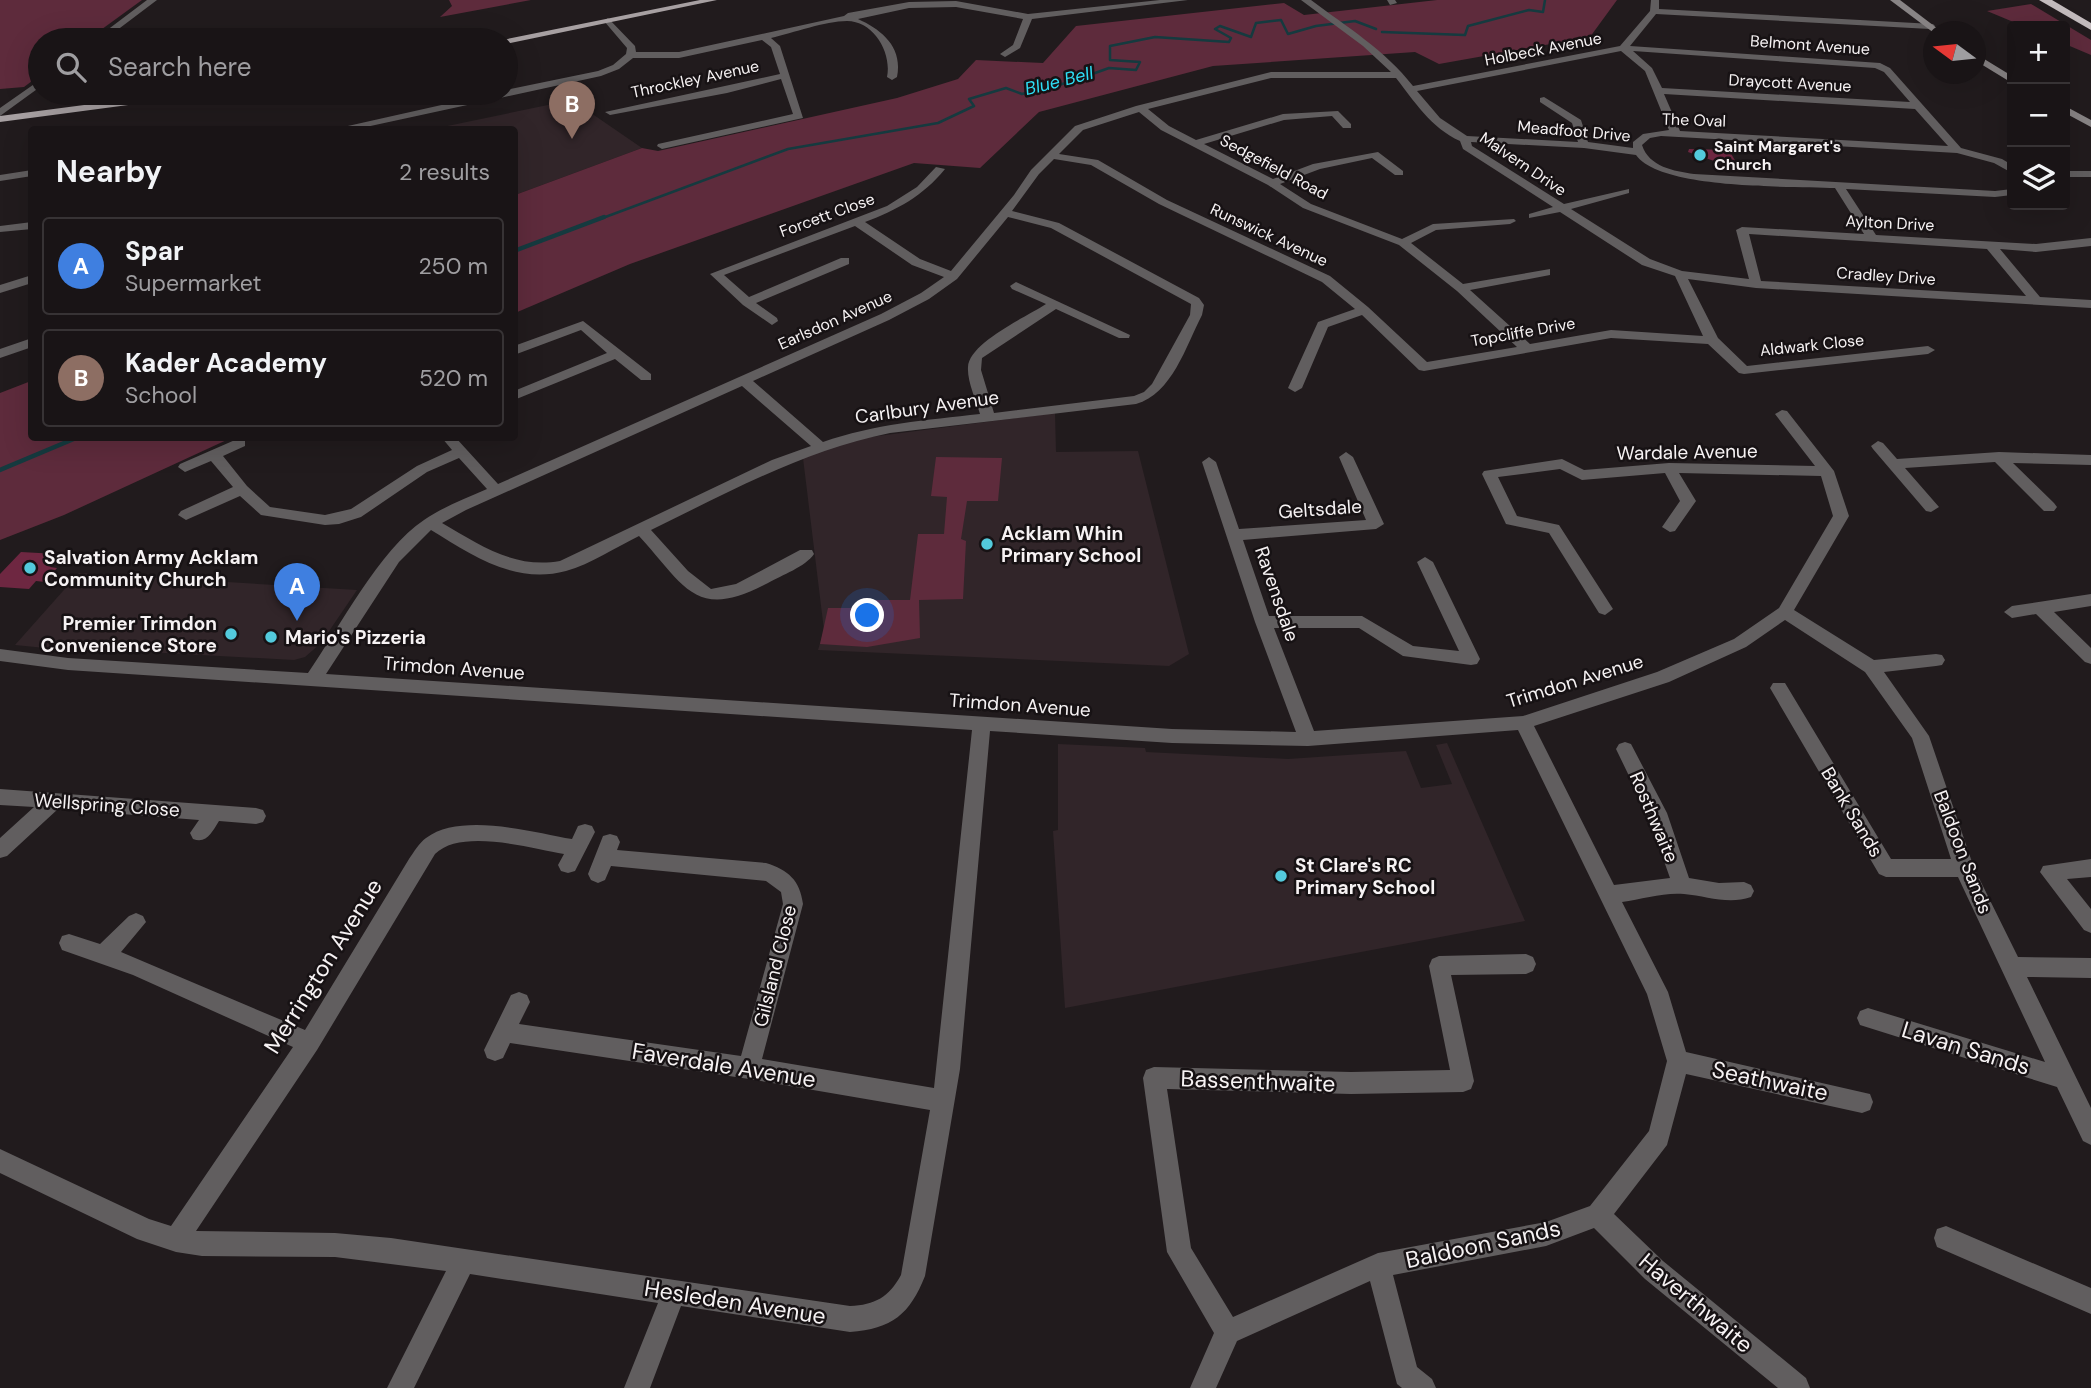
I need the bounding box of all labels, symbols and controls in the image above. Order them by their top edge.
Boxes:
north arrow [1923,21,1986,84]
map controls [2007,21,2070,210]
button: + [2007,21,2070,84]
street label: Holbeck Avenue [1483,27,1603,71]
search box [28,28,518,105]
street label: Belmont Avenue [1749,30,1871,60]
icon: search [52,48,90,86]
text: Search here [108,50,251,84]
street label: Throckley Avenue [629,55,761,103]
water label: Blue Bell [1022,61,1097,101]
street label: Draycott Avenue [1728,69,1852,97]
pin: B [549,81,595,139]
button: − [2007,84,2070,147]
street label: The Oval [1662,108,1726,132]
street label: Meadfoot Drive [1517,116,1631,146]
street label: Malvern Drive [1476,127,1570,201]
street label: Sedgefield Road [1216,130,1332,204]
place label: Saint Margaret's Church [1714,136,1841,175]
marker: Saint Margaret's Church [1692,147,1708,163]
button: layers [2007,147,2070,210]
text: Nearby [56,152,162,191]
text: 2 results [399,157,490,187]
street label: Forcett Close [777,188,877,242]
street label: Runswick Avenue [1207,199,1331,271]
street label: Aylton Drive [1845,210,1935,236]
text: Spar [125,234,184,268]
text: A [73,251,89,281]
text: 250 m [418,251,488,281]
street label: Cradley Drive [1836,262,1936,290]
text: Supermarket [125,268,261,298]
street label: Earlsdon Avenue [775,285,895,355]
street label: Topcliffe Drive [1469,313,1577,351]
street label: Aldwark Close [1759,329,1865,361]
text: Kader Academy [125,346,327,380]
text: B [74,363,88,393]
text: 520 m [419,363,488,393]
text: School [125,380,197,410]
street label: Carlbury Avenue [853,385,1001,429]
street label: Wardale Avenue [1616,438,1758,466]
street label: Geltsdale [1277,494,1363,524]
place label: Acklam Whin Primary School [1001,521,1141,568]
marker: Acklam Whin Primary School [979,536,995,552]
street label: Ravensdale [1249,543,1305,645]
place label: Salvation Army Acklam Community Church [44,545,258,592]
marker: Salvation Army Acklam Community Church [22,560,38,576]
pin: A [274,563,320,621]
your location [850,598,884,632]
place label: Premier Trimdon Convenience Store [40,611,217,658]
place label: Mario's Pizzeria [285,625,426,650]
marker: Premier Trimdon Convenience Store [223,626,239,642]
marker: Mario's Pizzeria [263,629,279,645]
street label: Trimdon Avenue [1504,648,1646,714]
street label: Trimdon Avenue [382,651,526,685]
street label: Trimdon Avenue [948,688,1092,722]
street label: Bank Sands [1815,762,1889,862]
street label: Rosthwaite [1624,768,1684,866]
street label: Wellspring Close [33,787,181,823]
street label: Baldoon Sands [1928,787,1998,917]
place label: St Clare's RC Primary School [1295,853,1435,900]
marker: St Clare's RC Primary School [1273,868,1289,884]
street label: Merrington Avenue [257,873,389,1059]
street label: Gilsland Close [748,903,802,1029]
street label: Lavan Sands [1898,1014,2034,1082]
street label: Faverdale Avenue [630,1036,818,1094]
street label: Seathwaite [1709,1054,1831,1108]
street label: Bassenthwaite [1180,1063,1336,1099]
street label: Baldoon Sands [1403,1213,1563,1275]
street label: Haverthwaite [1633,1247,1759,1359]
street label: Hesleden Avenue [642,1273,828,1331]

